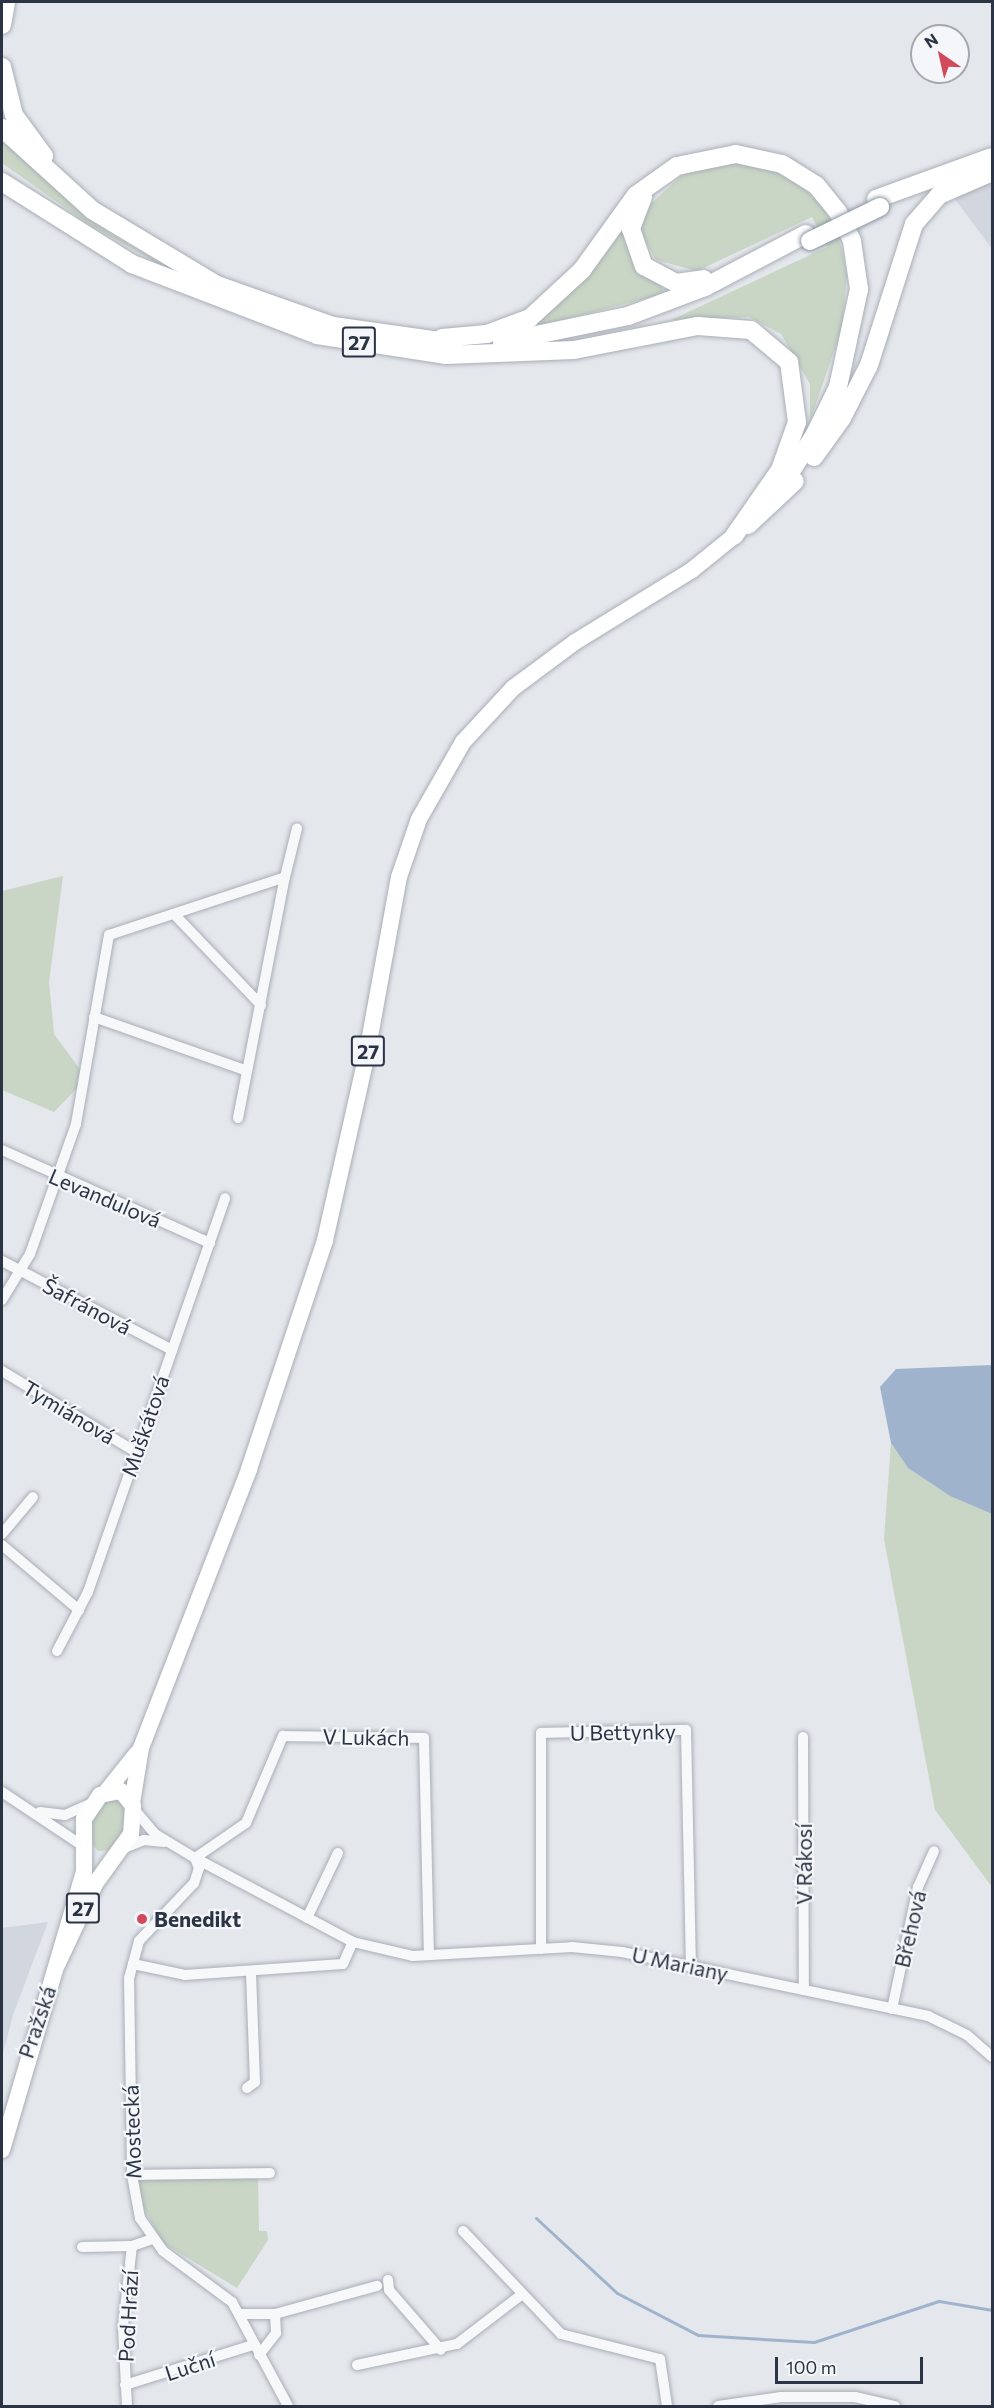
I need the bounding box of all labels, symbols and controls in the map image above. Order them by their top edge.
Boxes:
north arrow [910,24,970,84]
text: N [920,29,941,52]
road number: 27 [341,325,377,359]
road number: 27 [350,1034,386,1068]
street label: Levandulová [45,1163,165,1233]
street label: Šafránová [39,1272,135,1340]
street label: Muškátová [116,1372,174,1480]
street label: Tymiánová [18,1375,120,1449]
street label: U Bettynky [570,1718,676,1746]
street label: V Lukách [322,1724,410,1750]
street label: V Rákosí [791,1823,817,1905]
street label: Břehová [889,1888,931,1970]
road number: 27 [65,1891,101,1925]
place label: Benedikt [154,1906,241,1932]
marker: Benedikt [135,1912,149,1926]
street label: U Mariany [630,1942,730,1986]
street label: Pražská [13,1983,61,2061]
street label: Mostecká [118,2085,146,2179]
street label: Pod Hrází [113,2269,143,2363]
scale bar [778,2345,926,2383]
street label: Luční [162,2346,218,2386]
text: 100 m [786,2356,836,2378]

